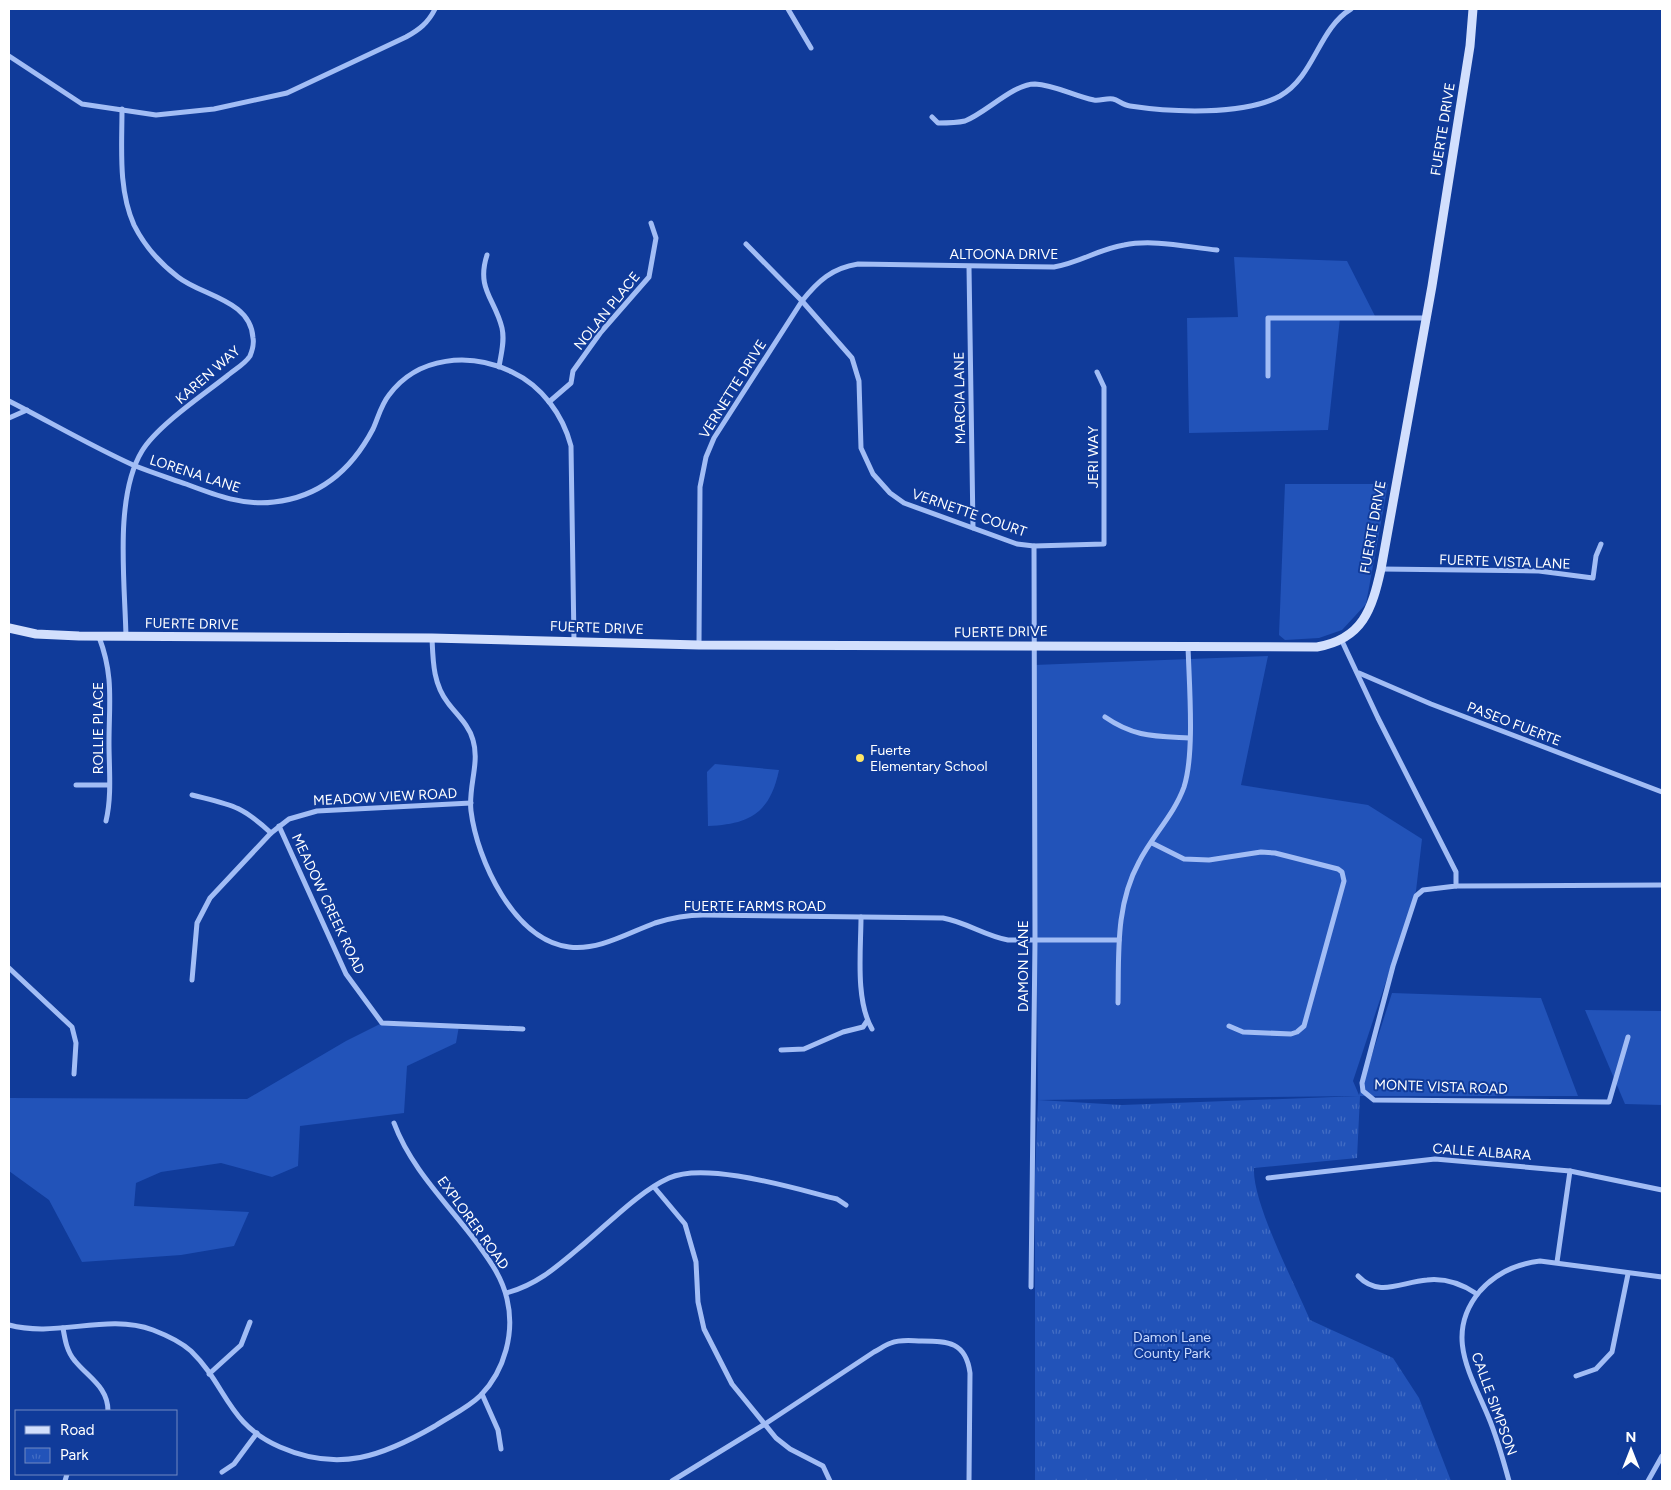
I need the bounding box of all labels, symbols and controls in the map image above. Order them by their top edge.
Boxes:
street label: FUERTE DRIVE [1427,81,1459,177]
street label: ALTOONA DRIVE [949,246,1059,263]
street label: NOLAN PLACE [570,268,644,354]
street label: VERNETTE DRIVE [696,336,770,442]
street label: KAREN WAY [172,342,244,408]
street label: MARCIA LANE [951,351,969,445]
street label: JERI WAY [1085,425,1102,488]
street label: LORENA LANE [147,451,243,497]
street label: FUERTE DRIVE [1356,479,1390,575]
street label: VERNETTE COURT [909,485,1029,541]
street label: FUERTE VISTA LANE [1439,551,1571,573]
street label: FUERTE DRIVE [145,615,239,633]
street label: FUERTE DRIVE [550,618,644,638]
street label: FUERTE DRIVE [954,623,1048,641]
street label: ROLLIE PLACE [90,682,107,774]
street label: PASEO FUERTE [1465,698,1563,750]
place label: Fuerte Elementary School [870,742,988,775]
marker: Fuerte Elementary School [854,752,866,764]
street label: MEADOW VIEW ROAD [313,785,457,809]
street label: MEADOW CREEK ROAD [288,831,368,977]
street label: FUERTE FARMS ROAD [684,898,826,915]
street label: DAMON LANE [1015,920,1032,1012]
street label: MONTE VISTA ROAD [1374,1076,1508,1098]
street label: CALLE ALBARA [1432,1140,1532,1164]
street label: EXPLORER ROAD [434,1173,512,1273]
park label: Damon Lane County Park [1133,1329,1211,1362]
street label: CALLE SIMPSON [1467,1350,1521,1458]
legend [15,1410,178,1475]
text: Road [60,1421,95,1439]
north arrow [1606,1425,1656,1475]
text: N [1626,1429,1636,1446]
text: Park [60,1446,89,1464]

